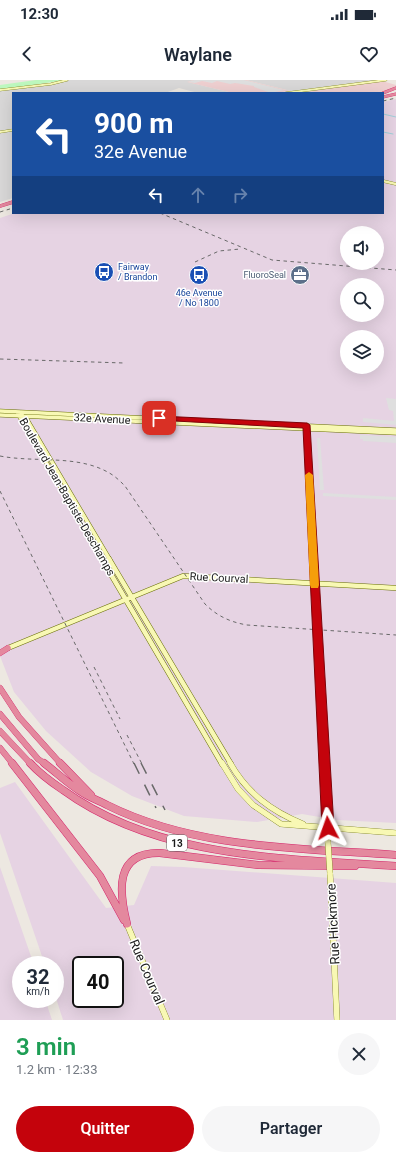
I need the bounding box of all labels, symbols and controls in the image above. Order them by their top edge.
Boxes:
text: 12:30 [20,5,59,23]
icon: back [16,43,38,65]
icon: heart [358,43,380,65]
text: Waylane [164,44,232,65]
text: 900 m [94,107,173,140]
icon: left [28,108,80,160]
text: 32e Avenue [94,141,187,162]
icon: left [145,184,167,206]
icon: ahead [187,184,209,206]
icon: right [229,184,251,206]
map controls [340,226,384,374]
button: sound [340,226,384,270]
bus stop icon: Fairway / Brandon [93,261,115,283]
place label: Fairway / Brandon [118,262,158,282]
bus stop icon: 46e Avenue / No 1800 [188,264,210,286]
office icon: FluoroSeal [289,264,311,286]
place label: FluoroSeal [243,270,286,280]
button: search [340,278,384,322]
place label: 46e Avenue / No 1800 [176,288,222,308]
button: layers [340,330,384,374]
pin [142,401,176,435]
icon: arrive [148,407,170,429]
street label: 32e Avenue [73,411,131,427]
street label: Boulevard Jean-Baptiste-Deschamps [16,416,118,578]
street label: Rue Courval [189,570,249,586]
position arrow [307,807,349,849]
road number: 13 [167,835,187,851]
street label: Rue Hickmore [323,883,343,965]
street label: Rue Courval [127,937,167,1007]
speed limit sign: 40 [72,956,124,1008]
text: 32 [27,965,49,989]
text: km/h [26,986,50,997]
text: 3 min [16,1033,76,1061]
button: close [338,1033,380,1075]
text: 1.2 km · 12:33 [16,1062,97,1077]
button: Quitter [16,1106,194,1152]
button: Partager [202,1106,380,1152]

